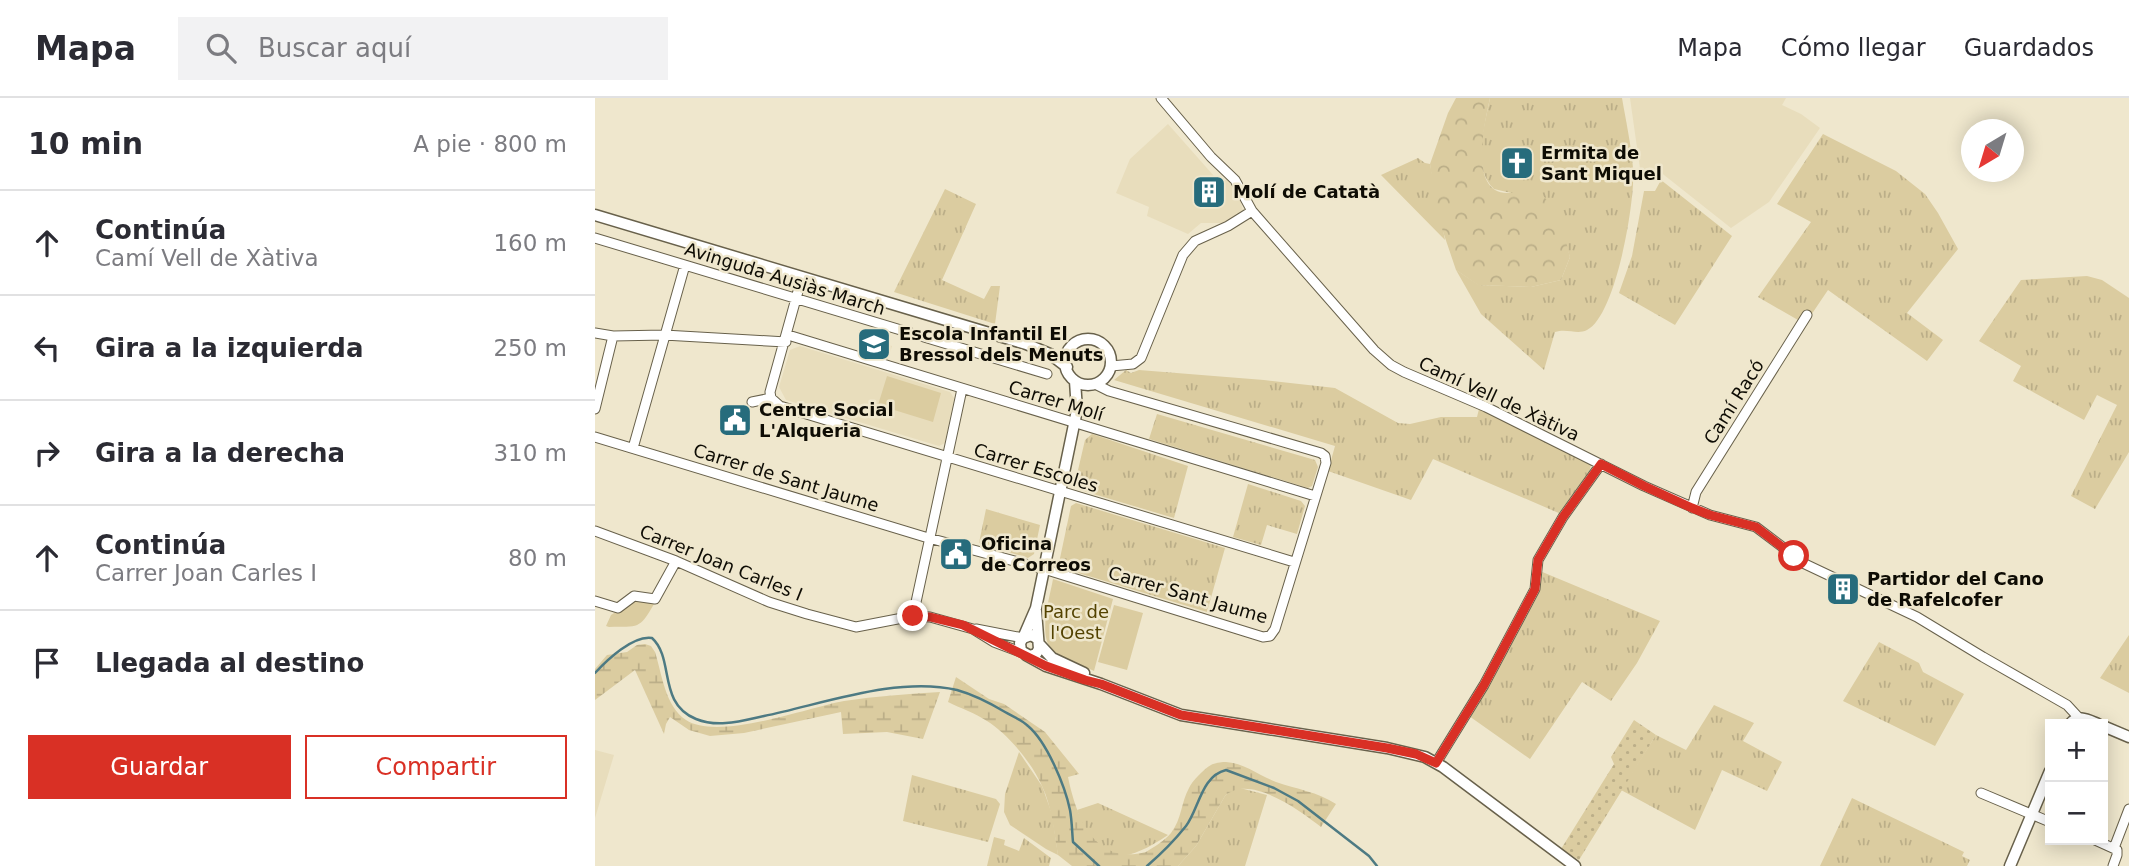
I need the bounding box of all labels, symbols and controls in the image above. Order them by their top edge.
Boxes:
search box [178,17,668,80]
text: Mapa [35,29,136,68]
icon: search [202,29,240,67]
text: Buscar aquí [258,33,411,63]
text: Mapa [1677,34,1743,62]
text: Cómo llegar [1781,34,1926,62]
text: Guardados [1964,34,2094,62]
north arrow [1961,119,2024,182]
text: 10 min [28,126,143,161]
text: A pie · 800 m [413,131,567,157]
place label: Ermita de Sant Miquel [1541,142,1662,184]
church icon: Ermita de Sant Miquel [1498,144,1536,182]
building icon: Molí de Catatà [1190,173,1228,211]
place label: Molí de Catatà [1233,181,1380,202]
text: Continúa [95,215,226,245]
icon: ahead [28,224,66,262]
text: 160 m [493,230,567,256]
street label: Avinguda Ausiàs March [682,238,888,319]
text: Camí Vell de Xàtiva [95,245,318,271]
place label: Escola Infantil El Bressol dels Menuts [899,323,1103,365]
school or university icon: Escola Infantil El Bressol dels Menuts [855,325,893,363]
icon: left [28,329,66,367]
text: Gira a la izquierda [95,333,363,363]
text: 250 m [493,335,567,361]
street label: Camí Vell de Xàtiva [1416,352,1583,445]
street label: Camí Racó [1699,356,1768,448]
street label: Carrer Molí [1006,376,1107,425]
place label: Centre Social L'Alqueria [759,399,894,441]
public building icon: Centre Social L'Alqueria [716,401,754,439]
icon: right [28,434,66,472]
text: Gira a la derecha [95,438,345,468]
street label: Carrer de Sant Jaume [691,439,882,516]
street label: Carrer Escoles [971,439,1101,496]
text: 310 m [493,440,567,466]
street label: Carrer Joan Carles I [637,520,806,605]
text: Continúa [95,530,226,560]
place label: Oficina de Correos [981,533,1091,575]
public building icon: Oficina de Correos [937,535,975,573]
icon: ahead [28,539,66,577]
route start [1778,540,1809,571]
text: 80 m [508,545,567,571]
text: Carrer Joan Carles I [95,560,317,586]
street label: Carrer Sant Jaume [1106,562,1270,627]
place label: Partidor del Cano de Rafelcofer [1867,568,2044,610]
building icon: Partidor del Cano de Rafelcofer [1824,570,1862,608]
route end [897,600,928,631]
park label: Parc de l'Oest [1043,601,1109,643]
icon: arrive [28,644,66,682]
text: Llegada al destino [95,648,364,678]
map controls [2045,719,2108,845]
button: + [2045,719,2108,782]
button: Guardar [28,735,291,799]
button: Compartir [305,735,567,799]
button: − [2045,782,2108,845]

